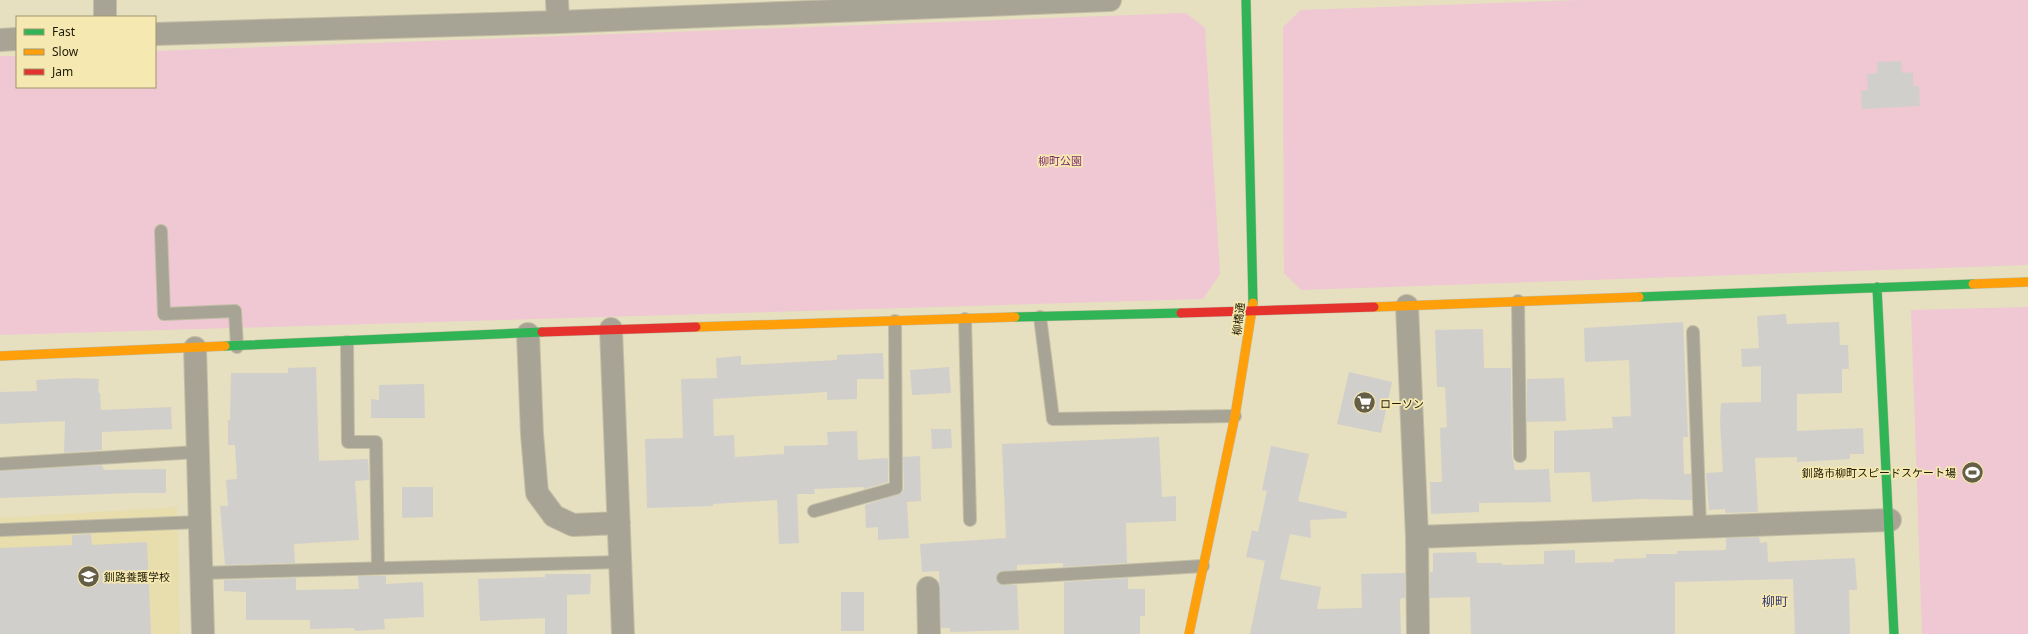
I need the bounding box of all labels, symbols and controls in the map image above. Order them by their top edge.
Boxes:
legend [16,16,156,88]
text: Fast [52,23,76,40]
text: Slow [52,43,79,60]
text: Jam [51,63,73,80]
park label: 柳町公園 [1038,153,1082,168]
street label: 柳橋通 [1229,302,1247,336]
supermarket icon: ローソン [1352,390,1378,416]
place label: ローソン [1380,396,1424,411]
sports icon: 釧路市柳町スピードスケート場 [1959,459,1985,485]
place label: 釧路市柳町スピードスケート場 [1802,465,1956,480]
school or university icon: 釧路養護学校 [76,563,102,589]
place label: 釧路養護学校 [104,569,170,584]
district label: 柳町 [1762,592,1788,610]

